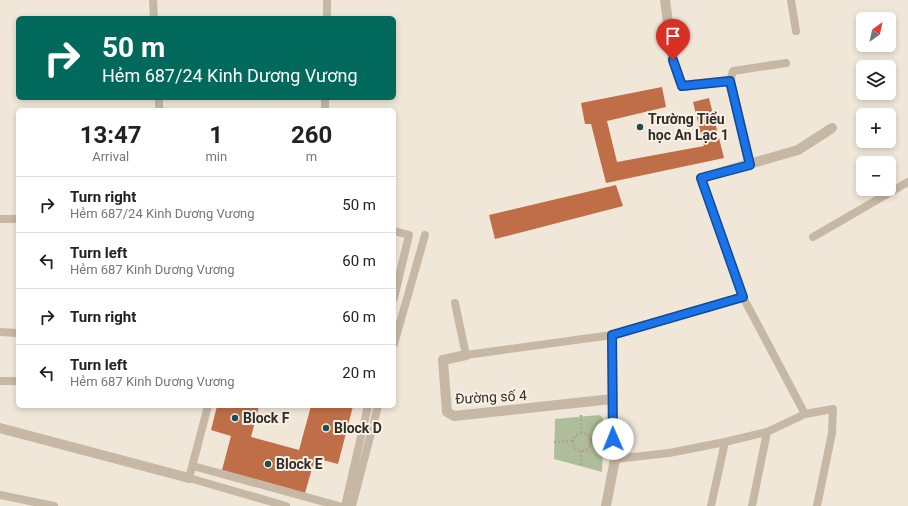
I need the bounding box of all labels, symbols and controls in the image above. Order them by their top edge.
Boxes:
north arrow [856,12,896,52]
map controls [856,12,896,196]
pin [656,19,690,60]
icon: arrive [662,25,684,47]
text: 50 m [102,31,165,64]
icon: right [36,32,88,84]
button: layers [856,60,896,100]
text: Hẻm 687/24 Kinh Dương Vương [102,65,358,86]
button: + [856,108,896,148]
place label: Trường Tiểu học An Lạc 1 [648,111,729,143]
text: 13:47 [80,121,142,149]
text: 1 [209,121,223,149]
text: 260 [291,121,332,149]
marker: Trường Tiểu học An Lạc 1 [635,122,645,132]
text: Arrival [92,149,129,164]
text: min [205,149,227,164]
text: m [306,149,317,164]
button: − [856,156,896,196]
text: Turn right [70,188,136,206]
icon: right [36,194,58,216]
text: 50 m [342,196,376,214]
text: Hẻm 687/24 Kinh Dương Vương [70,206,255,221]
text: Turn left [70,244,127,262]
icon: left [36,250,58,272]
text: 60 m [342,252,376,270]
text: Hẻm 687 Kinh Dương Vương [70,262,235,277]
icon: right [36,306,58,328]
text: Turn right [70,308,136,326]
text: 60 m [342,308,376,326]
text: Turn left [70,356,127,374]
icon: left [36,362,58,384]
text: 20 m [342,364,376,382]
text: Hẻm 687 Kinh Dương Vương [70,374,235,389]
street label: Đường số 4 [455,387,527,407]
place label: Block F [243,410,290,426]
marker: Block F [230,413,240,423]
position arrow [592,418,634,460]
place label: Block D [334,420,382,436]
marker: Block D [321,423,331,433]
place label: Block E [276,456,323,472]
marker: Block E [263,459,273,469]

